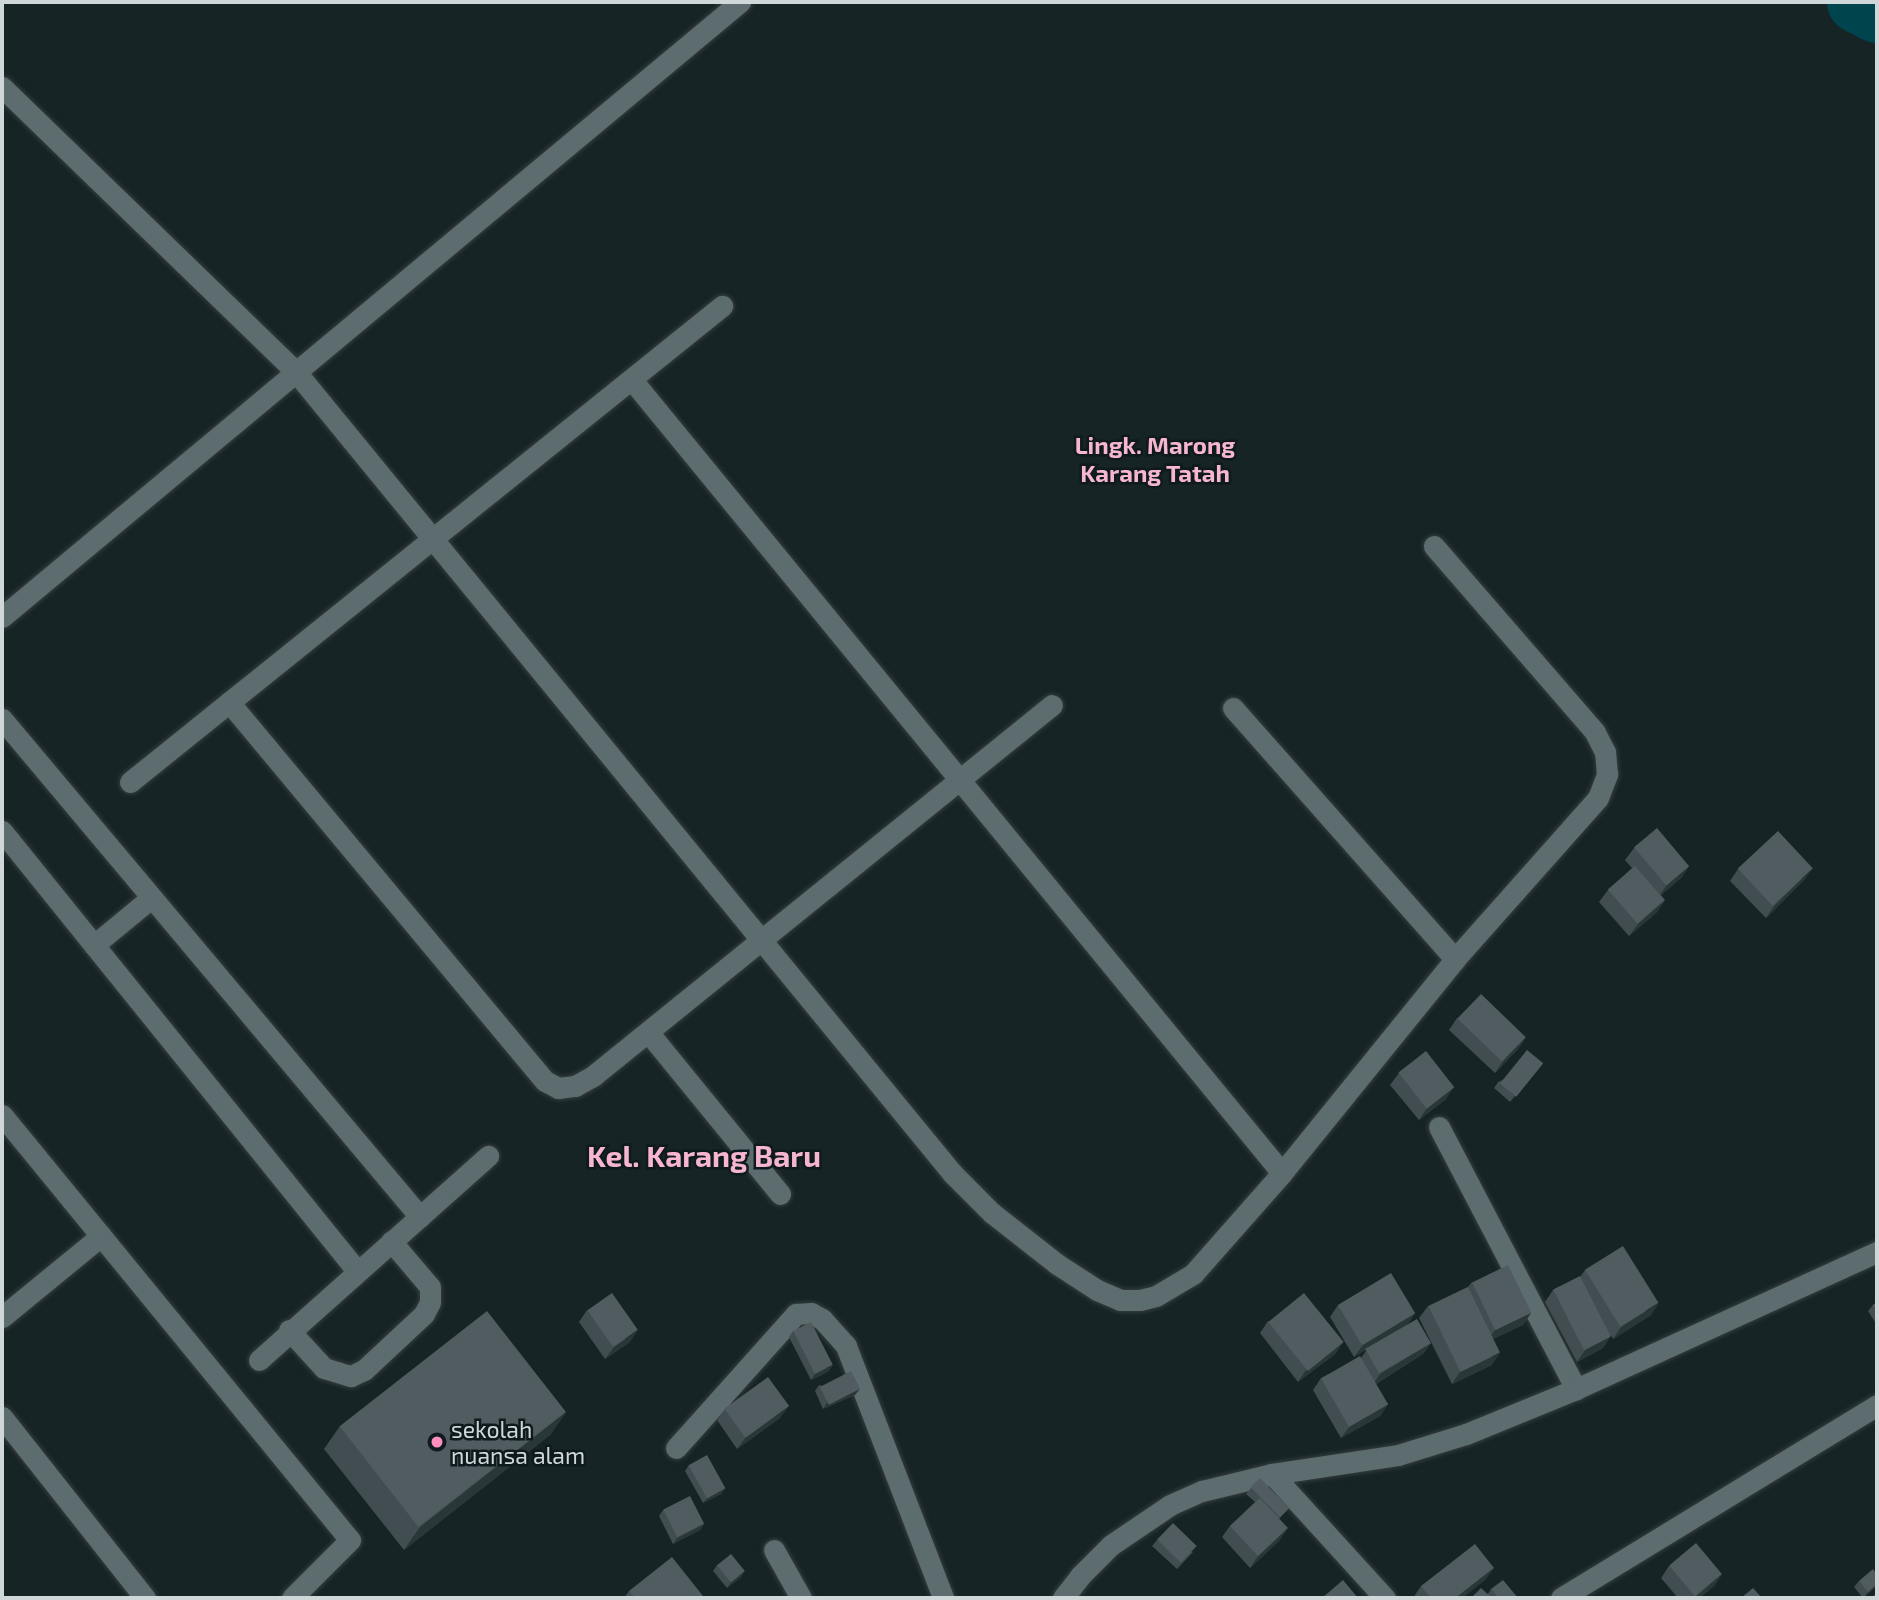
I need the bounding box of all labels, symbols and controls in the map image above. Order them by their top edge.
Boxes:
district label: Lingk. Marong Karang Tatah [1075,431,1235,487]
district label: Kel. Karang Baru [587,1137,821,1173]
place label: sekolah nuansa alam [451,1415,585,1469]
marker: sekolah nuansa alam [429,1434,445,1450]

